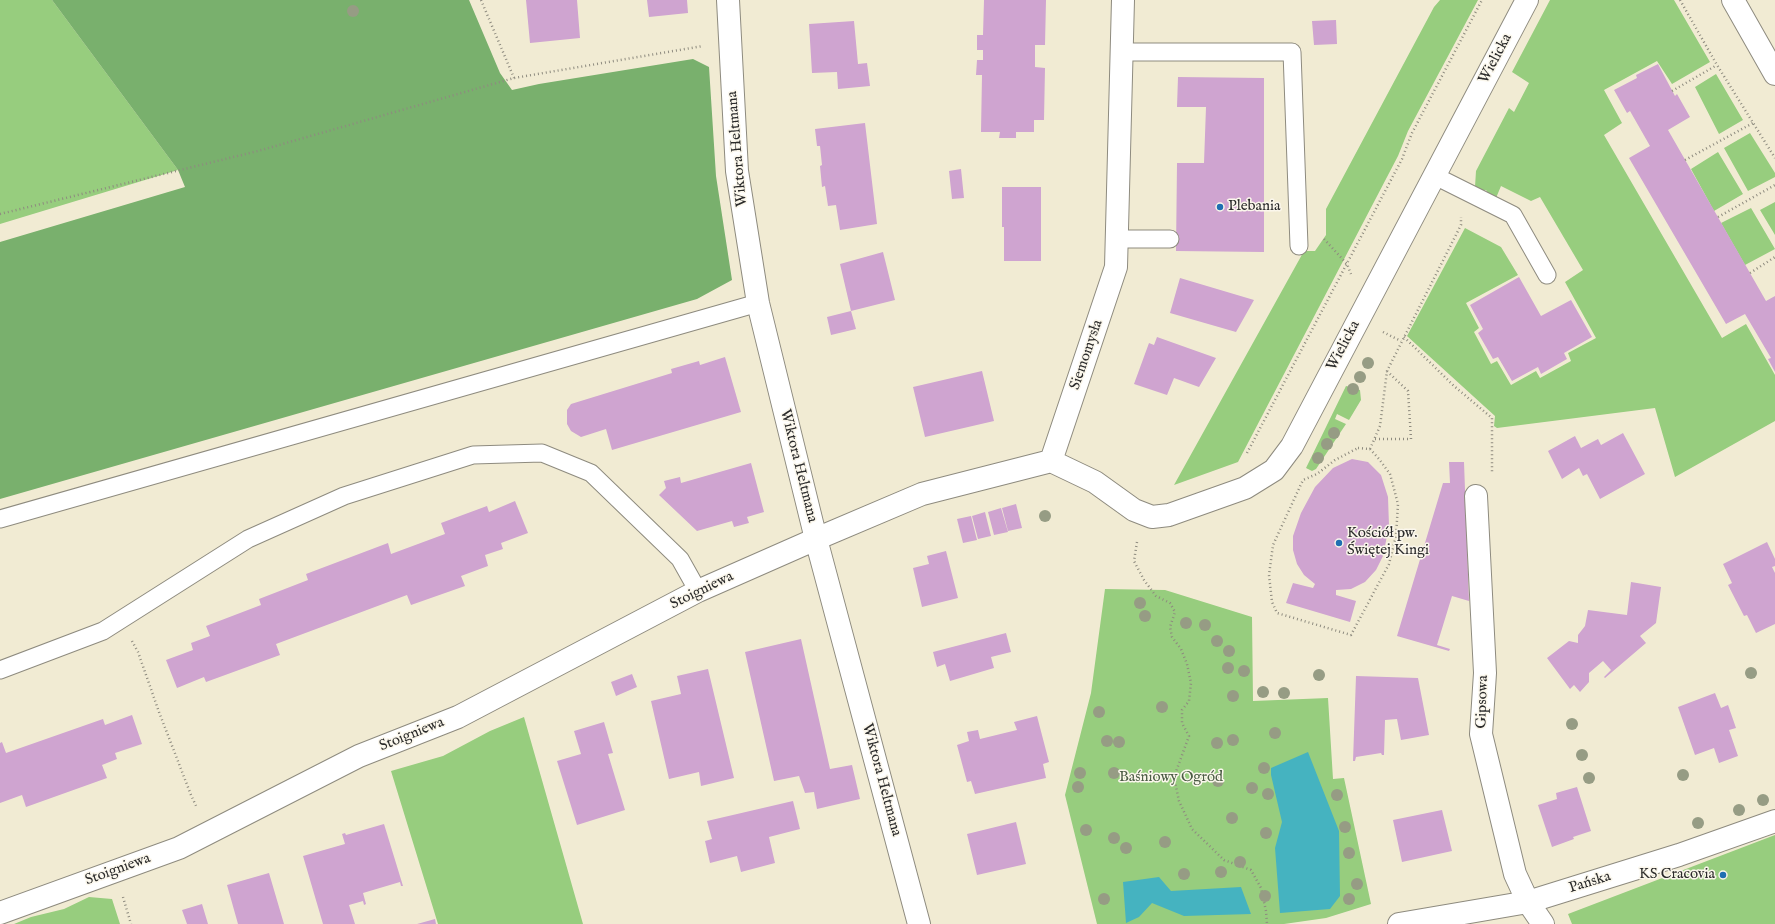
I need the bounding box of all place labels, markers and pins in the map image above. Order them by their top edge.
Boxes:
place label: Plebania [1228,198,1281,216]
marker: Plebania [1215,202,1225,212]
place label: Kościół pw. Świętej Kingi [1347,525,1429,560]
marker: Kościół pw. Świętej Kingi [1334,538,1344,548]
place label: KS Cracovia [1639,866,1715,884]
marker: KS Cracovia [1718,870,1728,880]

